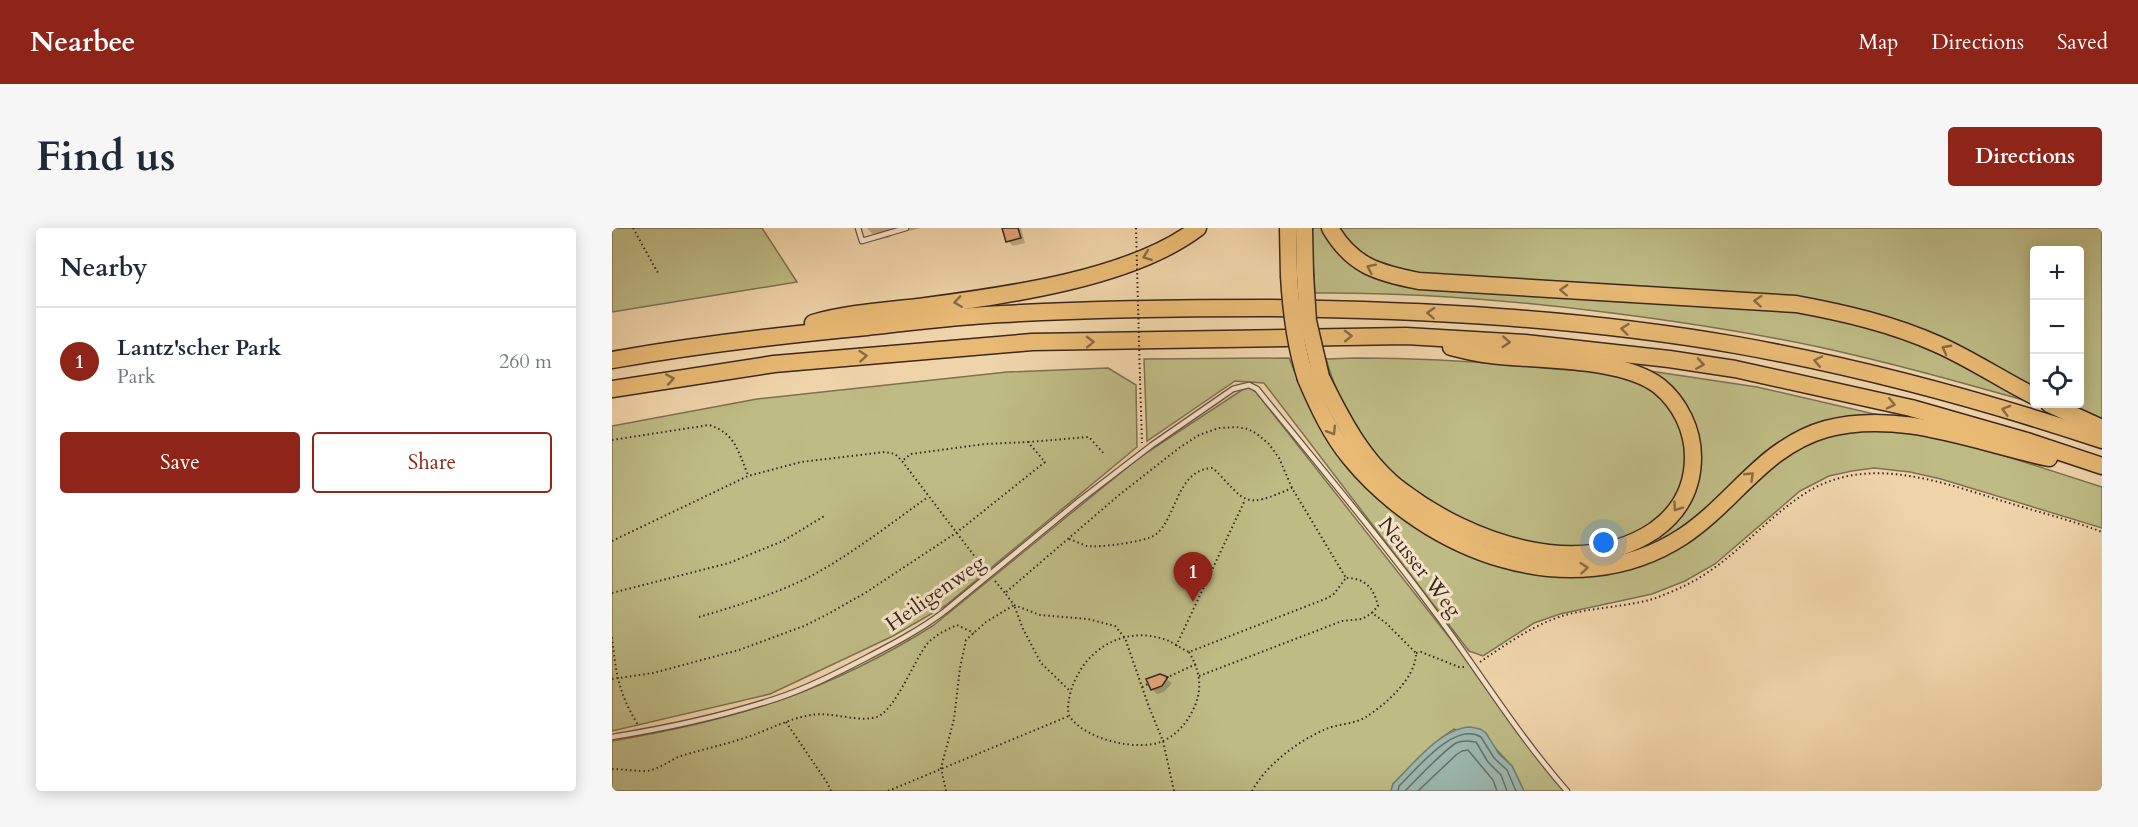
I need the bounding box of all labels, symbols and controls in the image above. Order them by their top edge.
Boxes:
text: Nearbee [30,23,135,61]
text: Map [1858,28,1898,57]
text: Directions [1931,28,2024,57]
text: Saved [2057,28,2108,57]
button: Directions [1948,127,2102,186]
text: Find us [36,128,176,185]
map controls [2030,246,2084,408]
button: + [2030,246,2084,300]
one-way arrow [1142,249,1153,261]
text: Nearby [60,250,148,285]
one-way arrow [1367,264,1377,275]
one-way arrow [1559,284,1568,297]
one-way arrow [953,295,963,307]
one-way arrow [1754,295,1763,308]
button: − [2030,300,2084,354]
one-way arrow [1426,306,1435,319]
one-way arrow [1621,324,1630,336]
one-way arrow [1343,330,1352,343]
text: Lantz'scher Park [117,333,282,363]
one-way arrow [1086,335,1095,348]
one-way arrow [1502,335,1511,348]
one-way arrow [1942,345,1952,356]
text: 1 [74,348,85,375]
text: 260 m [499,348,552,375]
one-way arrow [859,350,868,363]
button: locate [2030,354,2084,408]
one-way arrow [1813,355,1823,368]
one-way arrow [1695,357,1705,370]
text: Park [117,363,155,390]
one-way arrow [664,373,674,386]
one-way arrow [1886,396,1896,409]
one-way arrow [2001,405,2012,417]
one-way arrow [1325,425,1337,435]
button: Save [60,432,300,493]
button: Share [312,432,552,493]
one-way arrow [1742,472,1753,483]
one-way arrow [1673,500,1684,511]
street label: Neusser Weg [1371,511,1468,624]
your location [1589,528,1618,557]
street label: Heiligenweg [880,548,991,638]
pin: 1 [1174,552,1212,602]
one-way arrow [1580,562,1589,575]

